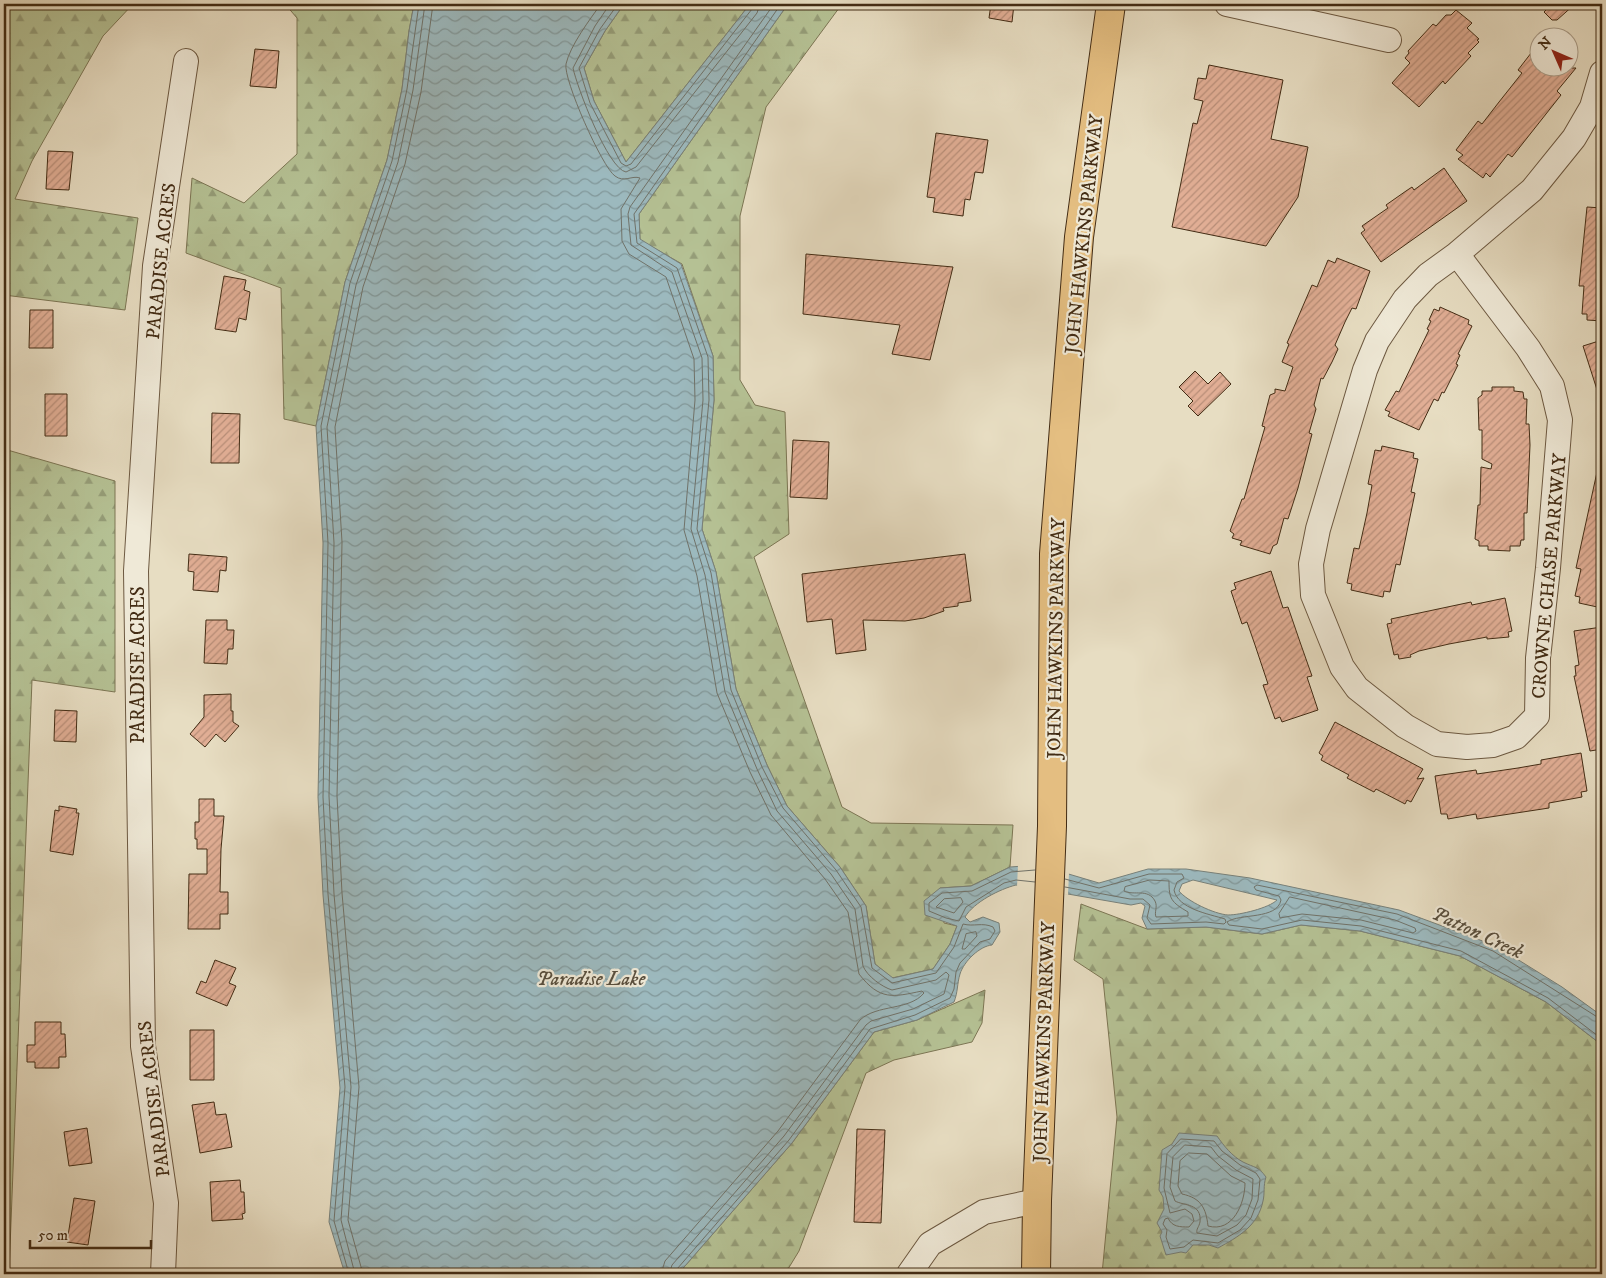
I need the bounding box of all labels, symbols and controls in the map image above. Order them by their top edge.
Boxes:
north arrow [1528,28,1578,78]
text: N [1535,33,1556,54]
street label: JOHN HAWKINS PARKWAY [1060,112,1109,357]
street label: PARADISE ACRES [142,182,181,341]
street label: CROWNE CHASE PARKWAY [1527,452,1572,700]
street label: JOHN HAWKINS PARKWAY [1043,516,1070,761]
street label: PARADISE ACRES [127,586,150,744]
water label: Patton Creek [1427,901,1528,966]
street label: JOHN HAWKINS PARKWAY [1029,920,1060,1165]
water label: Paradise Lake [537,967,646,992]
street label: PARADISE ACRES [133,1019,175,1178]
scale bar [30,1218,151,1250]
text: 50 m [38,1226,68,1245]

